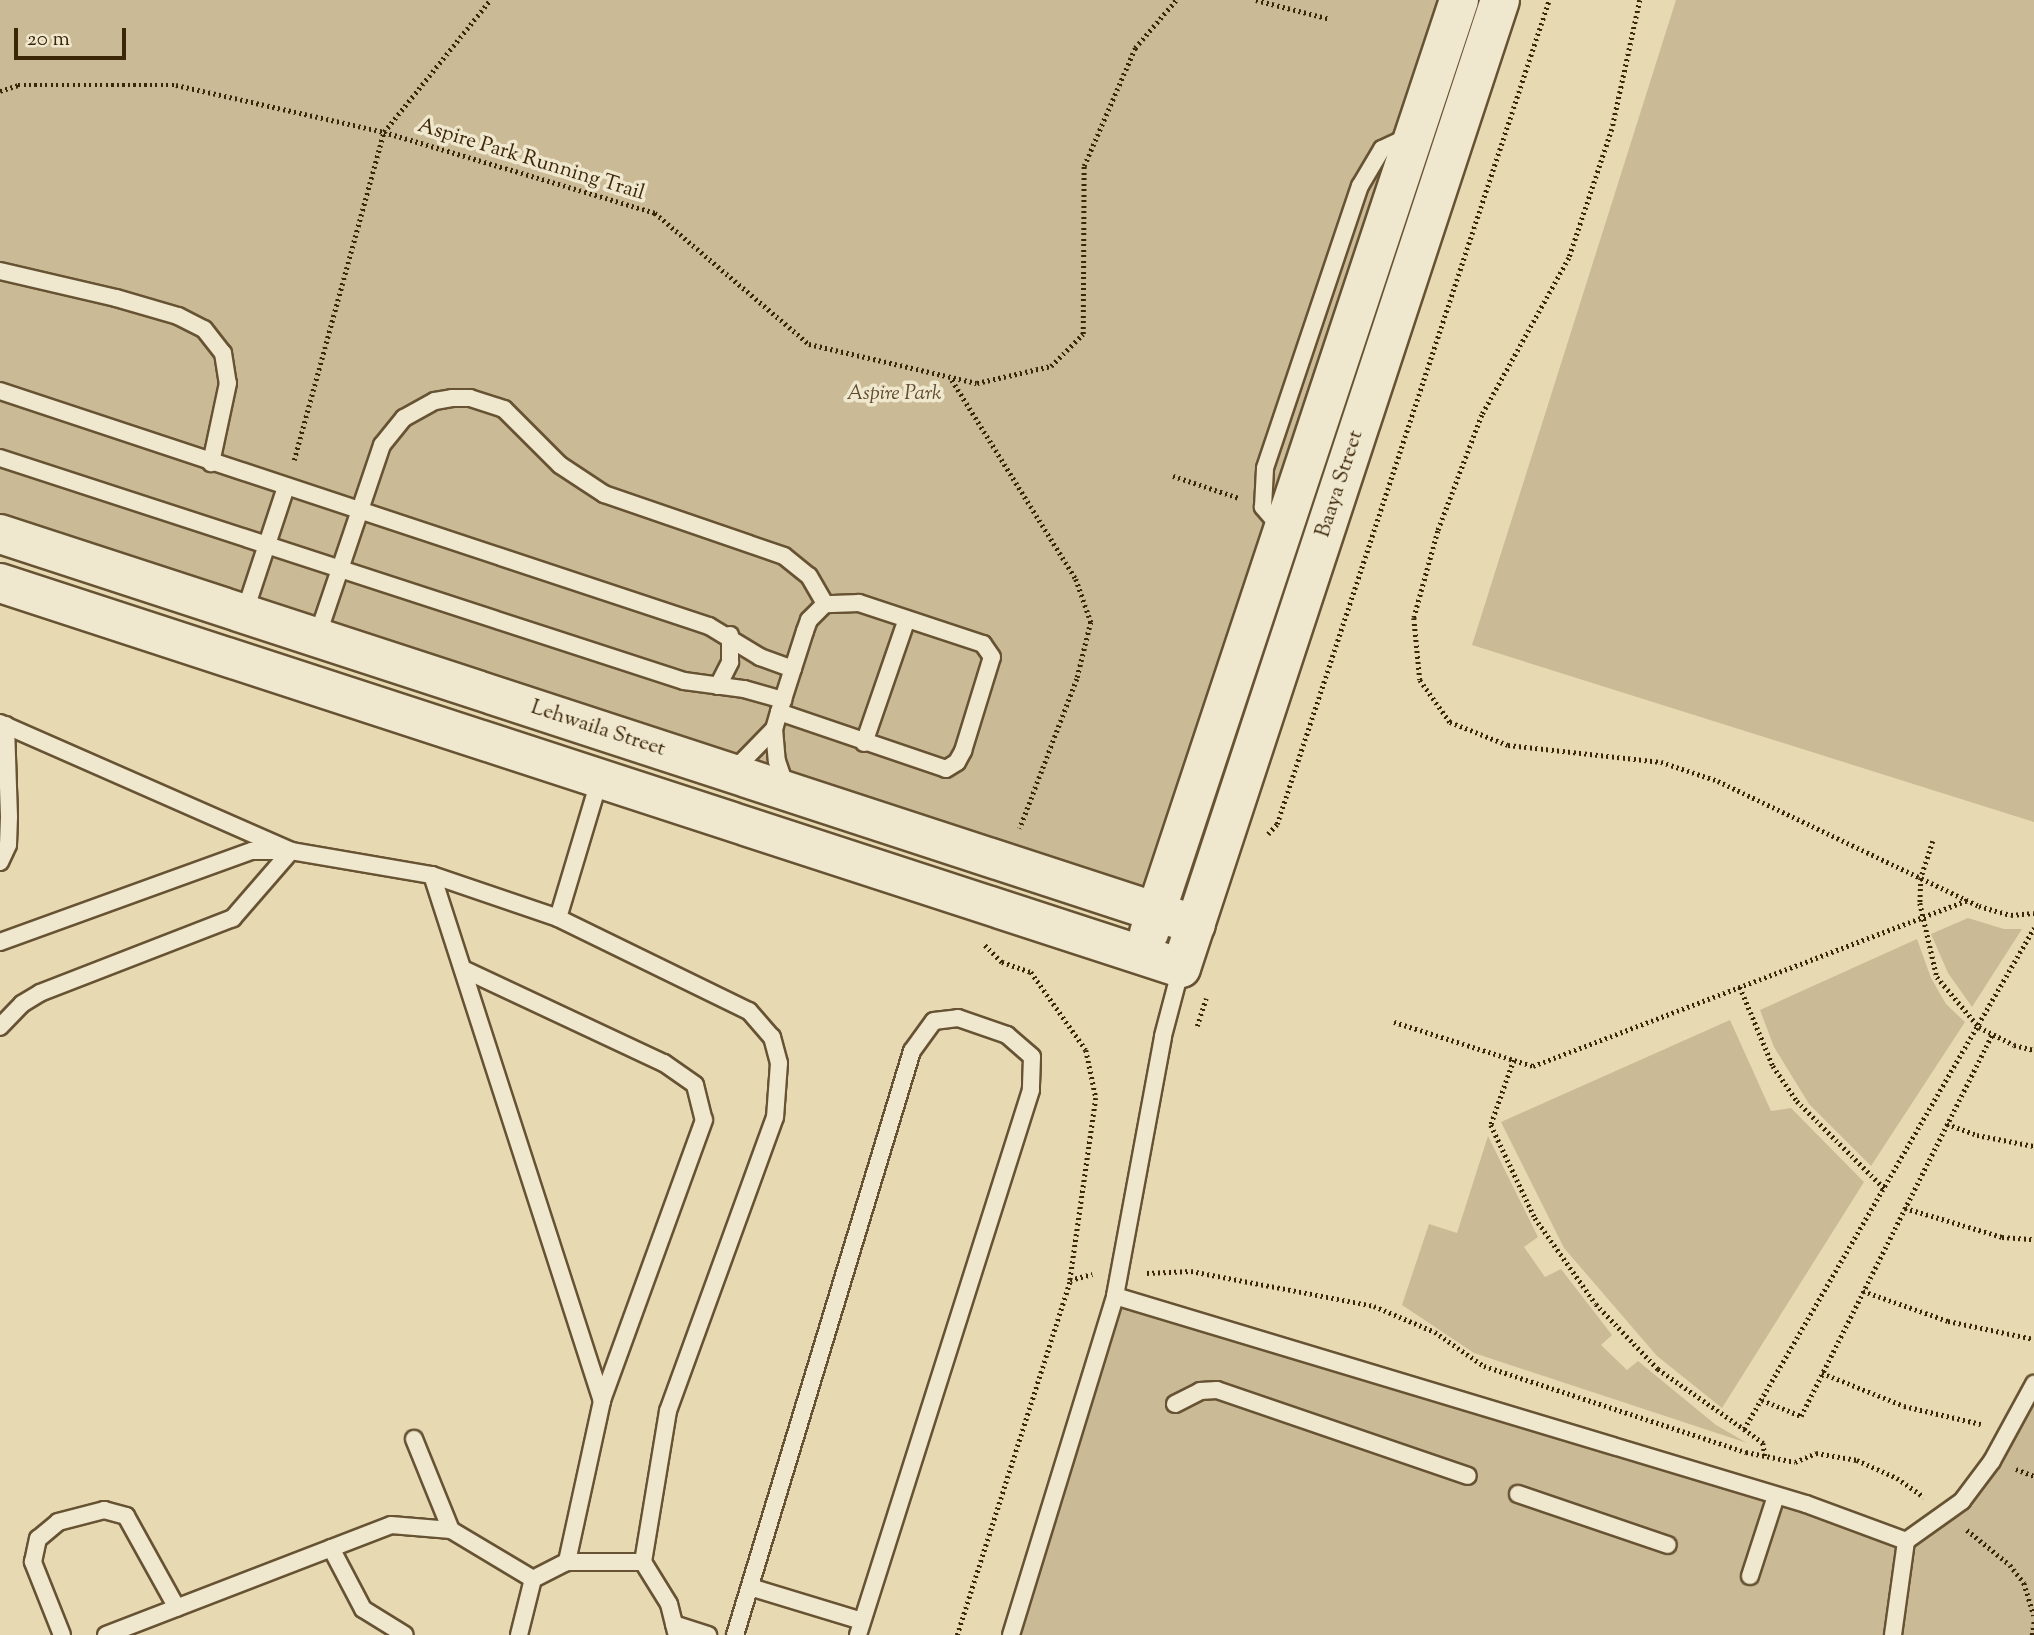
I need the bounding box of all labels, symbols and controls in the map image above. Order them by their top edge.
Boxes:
scale bar [18,14,130,58]
text: 20 m [27,25,70,55]
street label: Aspire Park Running Trail [414,113,648,207]
park label: Aspire Park [847,381,941,407]
street label: Baaya Street [1311,427,1369,541]
street label: Lehwaila Street [528,695,668,763]

